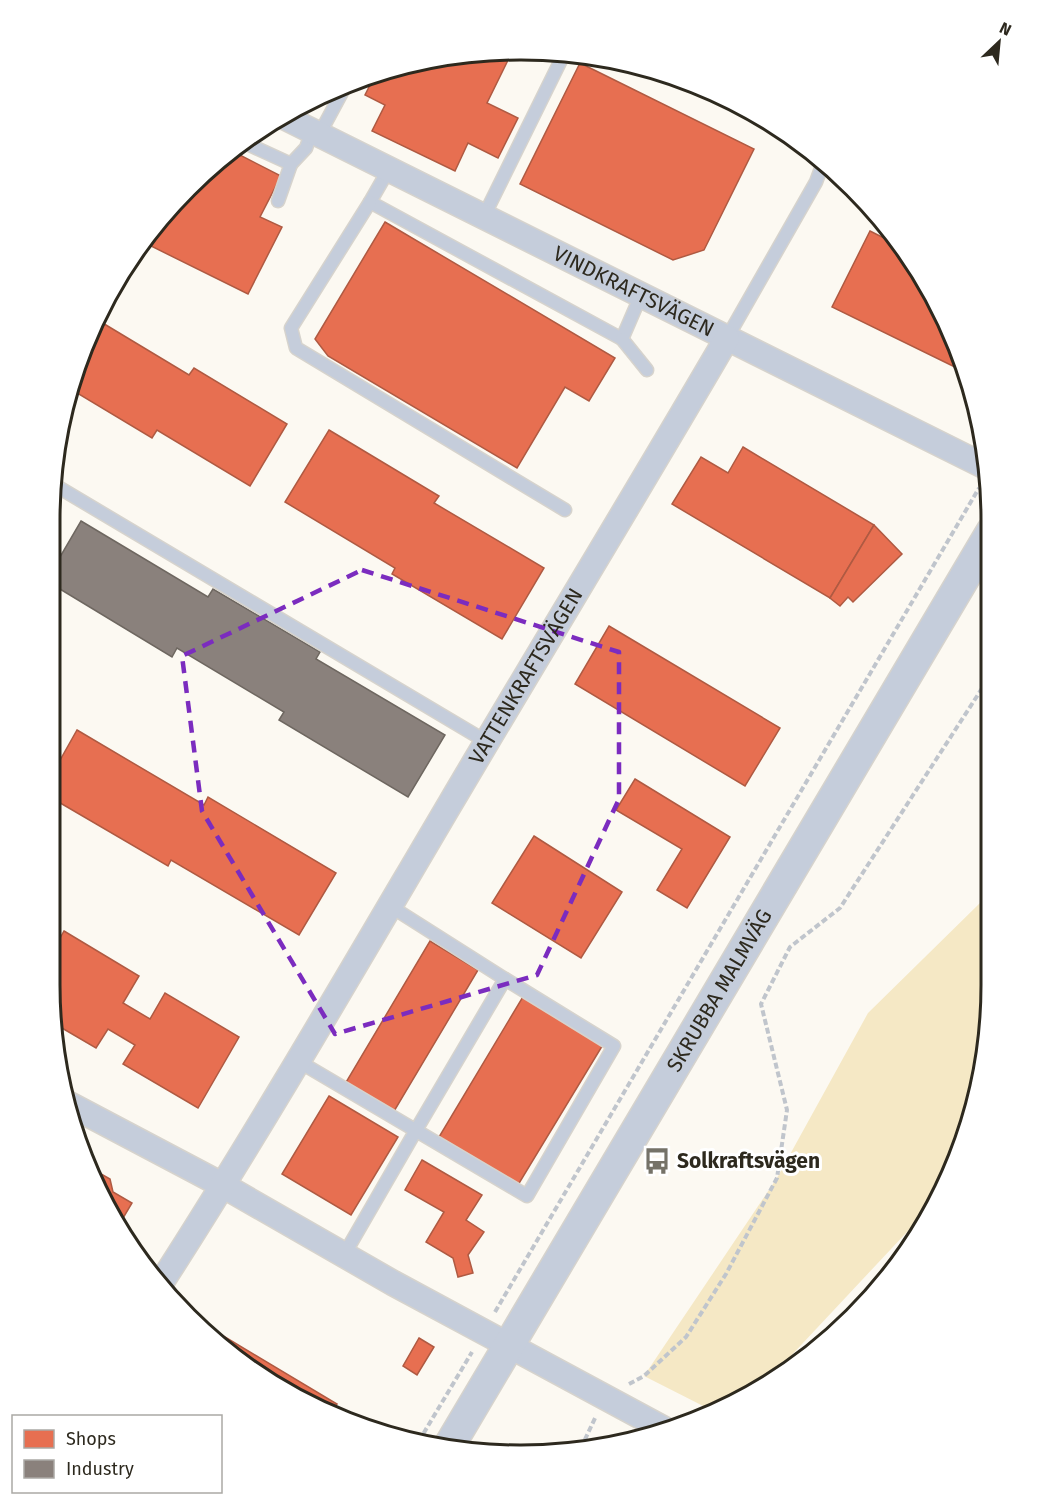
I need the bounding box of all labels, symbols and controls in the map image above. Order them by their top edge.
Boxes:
north arrow [969,12,1029,72]
text: N [996,18,1014,40]
street label: VINDKRAFTSVÄGEN [549,240,719,342]
street label: VATTENKRAFTSVÄGEN [463,583,589,769]
street label: SKRUBBA MALMVÄG [661,904,778,1077]
bus stop icon: Solkraftsvägen [642,1146,672,1176]
place label: Solkraftsvägen [677,1148,820,1174]
legend [12,1415,222,1493]
text: Shops [66,1428,116,1450]
text: Industry [66,1458,134,1480]

